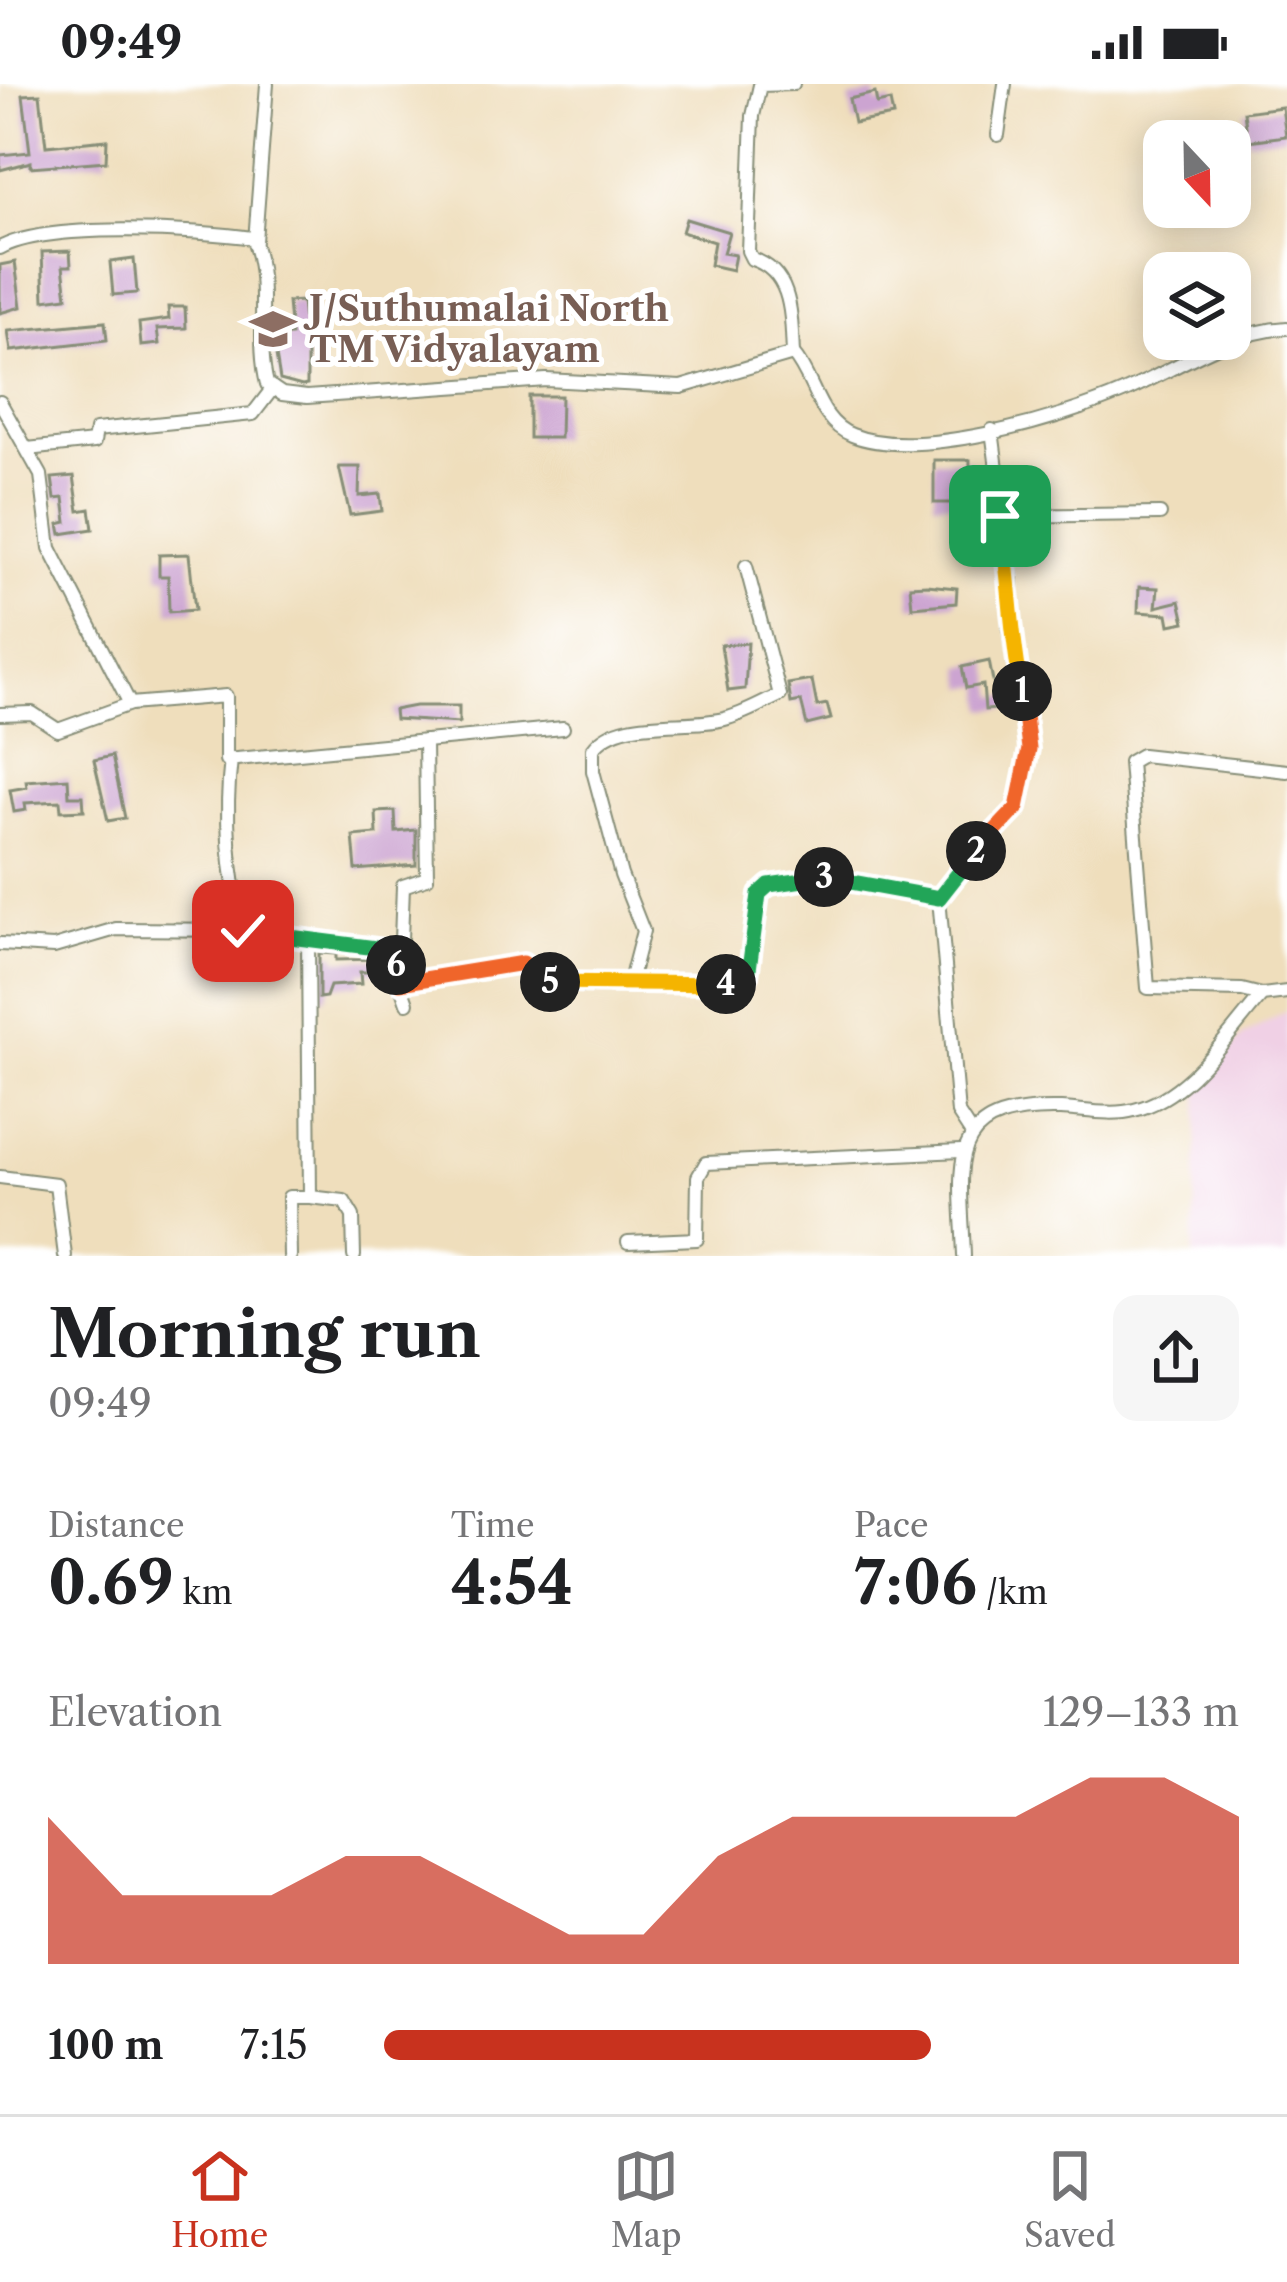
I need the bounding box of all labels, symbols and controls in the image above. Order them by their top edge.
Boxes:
text: 09:49 [60,14,182,70]
north arrow [1143,120,1251,228]
map controls [1143,120,1251,360]
button: layers [1143,252,1251,360]
place label: J/Suthumalai North TM Vidyalayam [303,286,669,371]
school or university icon: J/Suthumalai North TM Vidyalayam [248,304,298,354]
pin [949,465,1051,567]
icon: arrive [967,483,1033,549]
pin: 1 [992,661,1052,721]
text: 1 [1015,670,1029,711]
pin: 2 [946,821,1006,881]
text: 2 [966,830,986,871]
pin: 3 [794,847,854,907]
text: 3 [815,856,833,897]
pin [192,880,294,982]
icon: check [210,898,276,964]
pin: 6 [366,935,426,995]
text: 6 [386,944,406,985]
pin: 5 [520,952,580,1012]
pin: 4 [696,954,756,1014]
text: 5 [541,961,559,1002]
text: 4 [716,963,736,1004]
text: Morning run [48,1293,481,1374]
button: share [1113,1295,1239,1421]
text: 09:49 [48,1379,152,1427]
text: Distance [48,1505,185,1546]
text: Time [451,1505,534,1546]
text: Pace [854,1505,929,1546]
text: 0.69 [48,1546,174,1620]
text: 4:54 [451,1546,573,1620]
text: 7:06 [854,1546,977,1620]
text: km [174,1572,232,1613]
text: /km [977,1572,1048,1613]
text: Elevation [48,1688,222,1736]
text: 129–133 m [1043,1688,1239,1736]
text: 100 m [48,2021,164,2069]
text: 7:15 [240,2021,308,2069]
tab: Home [171,2143,268,2256]
tab: Map [611,2143,682,2256]
tab: Saved [1024,2143,1116,2256]

